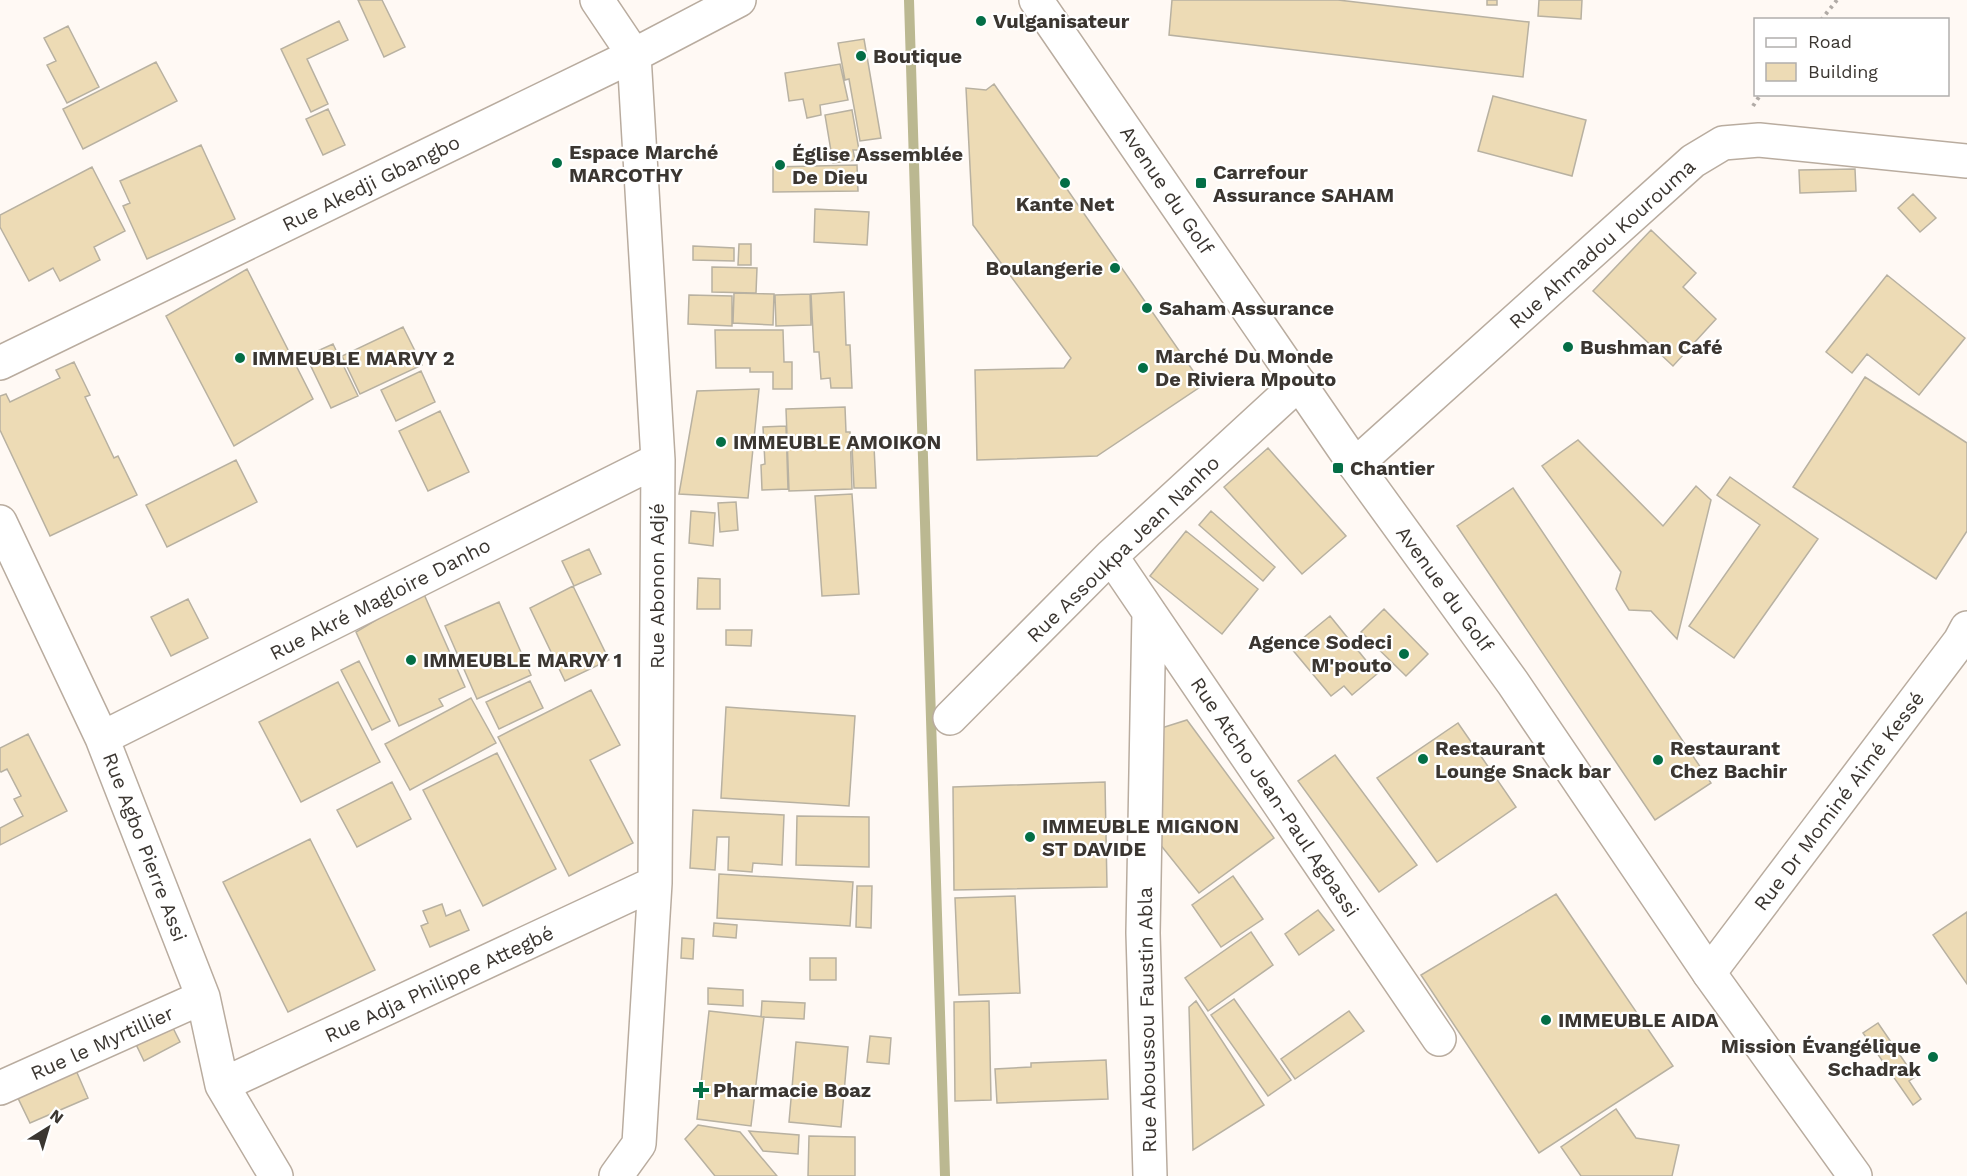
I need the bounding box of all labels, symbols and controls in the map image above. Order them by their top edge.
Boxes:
place label: Vulganisateur [993,9,1130,33]
marker: Vulganisateur [974,14,988,28]
legend [1754,18,1949,96]
text: Road [1808,31,1852,52]
place label: Boutique [873,44,962,68]
marker: Boutique [854,49,868,63]
text: Building [1808,61,1878,82]
street label: Avenue du Golf [1115,121,1219,259]
street label: Rue Akedji Gbangbo [278,130,464,236]
place label: Espace Marché MARCOTHY [569,140,718,187]
place label: Église Assemblée De Dieu [792,142,963,189]
street label: Rue Ahmadou Kourouma [1504,154,1700,334]
marker: Espace Marché MARCOTHY [550,156,564,170]
marker: Église Assemblée De Dieu [773,158,787,172]
place label: Carrefour Assurance SAHAM [1213,160,1394,207]
marker: Kante Net [1058,176,1072,190]
marker: Carrefour Assurance SAHAM [1194,176,1208,190]
place label: Kante Net [1016,192,1115,216]
place label: Boulangerie [986,256,1103,280]
marker: Boulangerie [1108,261,1122,275]
place label: Saham Assurance [1159,296,1334,320]
marker: Saham Assurance [1140,301,1154,315]
place label: Bushman Café [1580,335,1723,359]
marker: Bushman Café [1561,340,1575,354]
place label: Marché Du Monde De Riviera Mpouto [1155,344,1336,391]
place label: IMMEUBLE MARVY 2 [252,346,455,370]
marker: IMMEUBLE MARVY 2 [233,351,247,365]
marker: Marché Du Monde De Riviera Mpouto [1136,361,1150,375]
place label: IMMEUBLE AMOIKON [733,430,941,454]
marker: IMMEUBLE AMOIKON [714,435,728,449]
street label: Rue Assoukpa Jean Nanho [1022,451,1224,647]
place label: Chantier [1350,456,1435,480]
marker: Chantier [1331,461,1345,475]
street label: Rue Abonon Adjé [645,503,669,669]
street label: Avenue du Golf [1391,521,1499,657]
street label: Rue Akré Magloire Danho [266,533,494,665]
place label: Agence Sodeci M'pouto [1248,630,1392,677]
marker: Agence Sodeci M'pouto [1397,647,1411,661]
place label: IMMEUBLE MARVY 1 [423,648,622,672]
marker: IMMEUBLE MARVY 1 [404,653,418,667]
street label: Rue Atcho Jean-Paul Agbassi [1186,673,1364,921]
street label: Rue Dr Mominé Aimé Kessé [1749,687,1929,915]
place label: Restaurant Lounge Snack bar [1435,736,1611,783]
place label: Restaurant Chez Bachir [1670,736,1787,783]
street label: Rue Agbo Pierre Assi [98,749,192,945]
marker: Restaurant Lounge Snack bar [1416,752,1430,766]
marker: Restaurant Chez Bachir [1651,753,1665,767]
place label: IMMEUBLE MIGNON ST DAVIDE [1042,814,1239,861]
marker: IMMEUBLE MIGNON ST DAVIDE [1023,830,1037,844]
street label: Rue Aboussou Faustin Abla [1133,887,1161,1153]
street label: Rue Adja Philippe Attegbé [321,920,557,1048]
street label: Rue le Myrtillier [27,1001,177,1085]
place label: IMMEUBLE AIDA [1558,1008,1719,1032]
marker: IMMEUBLE AIDA [1539,1013,1553,1027]
place label: Mission Évangélique Schadrak [1721,1034,1922,1081]
marker: Mission Évangélique Schadrak [1926,1050,1940,1064]
place label: Pharmacie Boaz [713,1078,871,1102]
marker: Pharmacie Boaz [694,1083,708,1097]
north arrow [18,1098,78,1158]
text: N [46,1105,67,1128]

